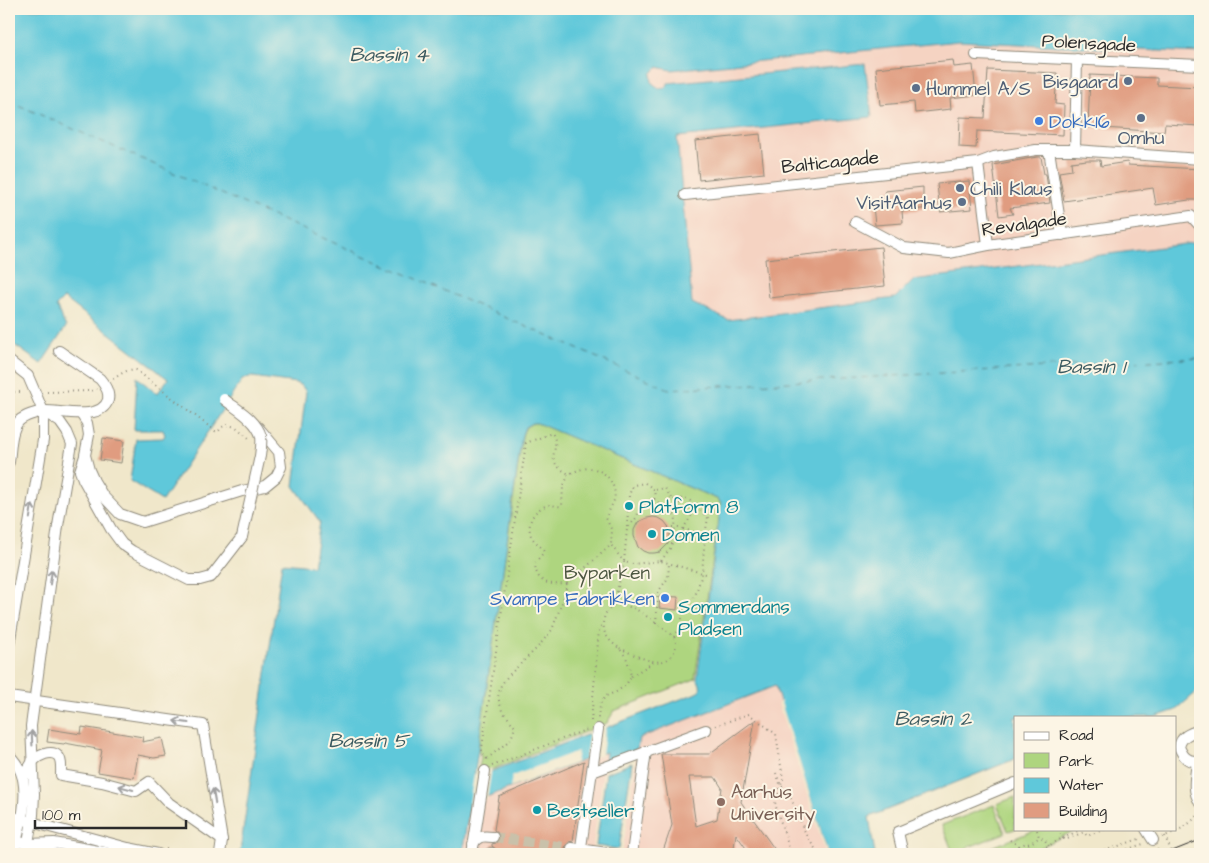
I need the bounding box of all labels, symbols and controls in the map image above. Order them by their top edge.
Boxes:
street label: Polensgade [1041,28,1137,60]
water label: Bassin 4 [349,41,430,69]
place label: Bisgaard [1043,69,1118,97]
marker: Bisgaard [1122,75,1134,87]
place label: Hummel A/S [926,76,1031,103]
marker: Hummel A/S [910,82,922,94]
place label: Dokk16 [1049,109,1110,136]
marker: Omhu [1135,112,1147,124]
marker: Dokk16 [1033,115,1045,127]
place label: Omhu [1118,125,1165,152]
street label: Balticagade [780,144,880,182]
place label: Chili Klaus [970,176,1053,203]
marker: Chili Klaus [954,182,966,194]
place label: VisitAarhus [856,190,952,217]
marker: VisitAarhus [956,196,968,208]
street label: Revalgade [980,205,1069,245]
water label: Bassin 1 [1057,353,1127,381]
place label: Platform 8 [639,494,739,521]
marker: Platform 8 [623,500,635,512]
one-way arrow [26,503,36,519]
place label: Domen [662,522,720,549]
marker: Domen [646,528,658,540]
park label: Byparken [564,560,650,588]
one-way arrow [46,570,56,586]
place label: Svampe Fabrikken [490,586,655,613]
marker: Svampe Fabrikken [659,592,671,604]
place label: Sommerdans Pladsen [678,594,790,643]
marker: Sommerdans Pladsen [662,611,674,623]
water label: Bassin 2 [895,705,972,733]
legend [1014,716,1176,830]
one-way arrow [173,717,189,727]
text: Road [1059,725,1094,746]
water label: Bassin 5 [328,727,411,755]
one-way arrow [27,731,36,747]
text: Park [1059,751,1094,772]
text: Water [1059,775,1103,796]
place label: Aarhus University [731,779,816,829]
one-way arrow [119,783,135,793]
one-way arrow [209,788,219,804]
marker: Aarhus University [715,796,727,808]
scale bar [35,798,186,830]
place label: Bestseller [547,798,635,825]
text: Building [1059,801,1107,823]
marker: Bestseller [531,804,543,816]
text: 100 m [42,805,81,826]

